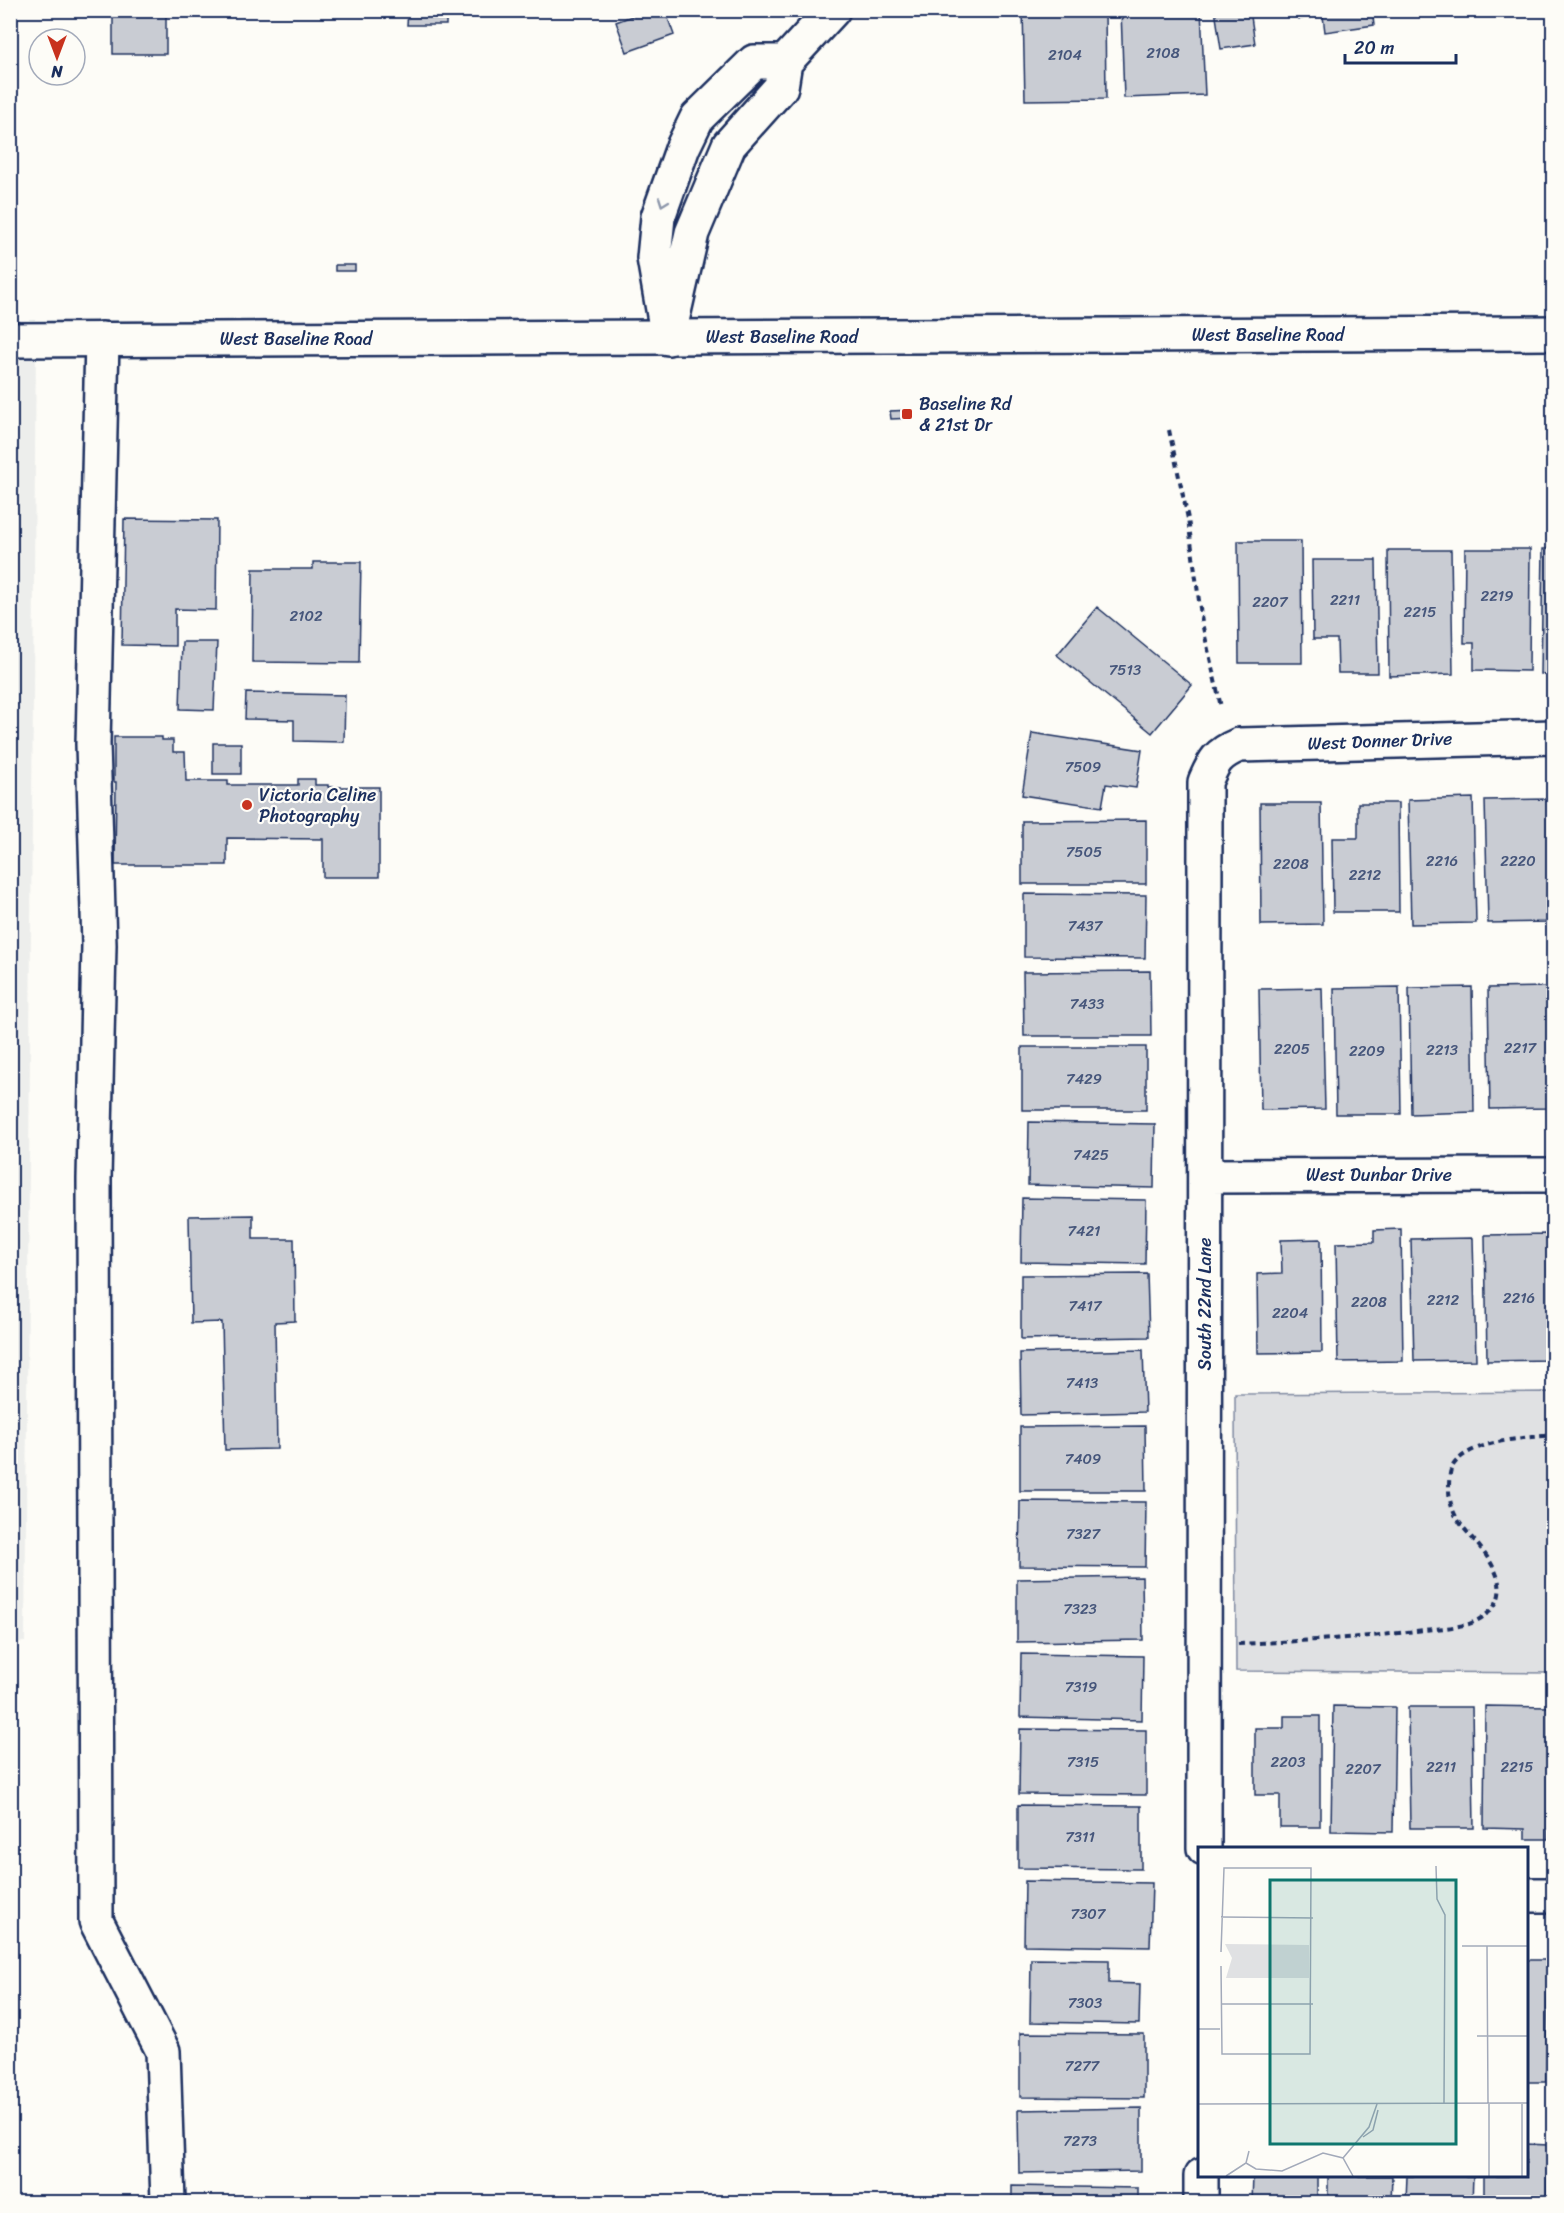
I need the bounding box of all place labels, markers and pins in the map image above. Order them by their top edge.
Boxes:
place label: Baseline Rd & 21st Dr [919,388,1013,441]
marker: Baseline Rd & 21st Dr [900,407,914,421]
place label: Victoria Celine Photography [259,779,376,832]
marker: Victoria Celine Photography [240,798,254,812]

